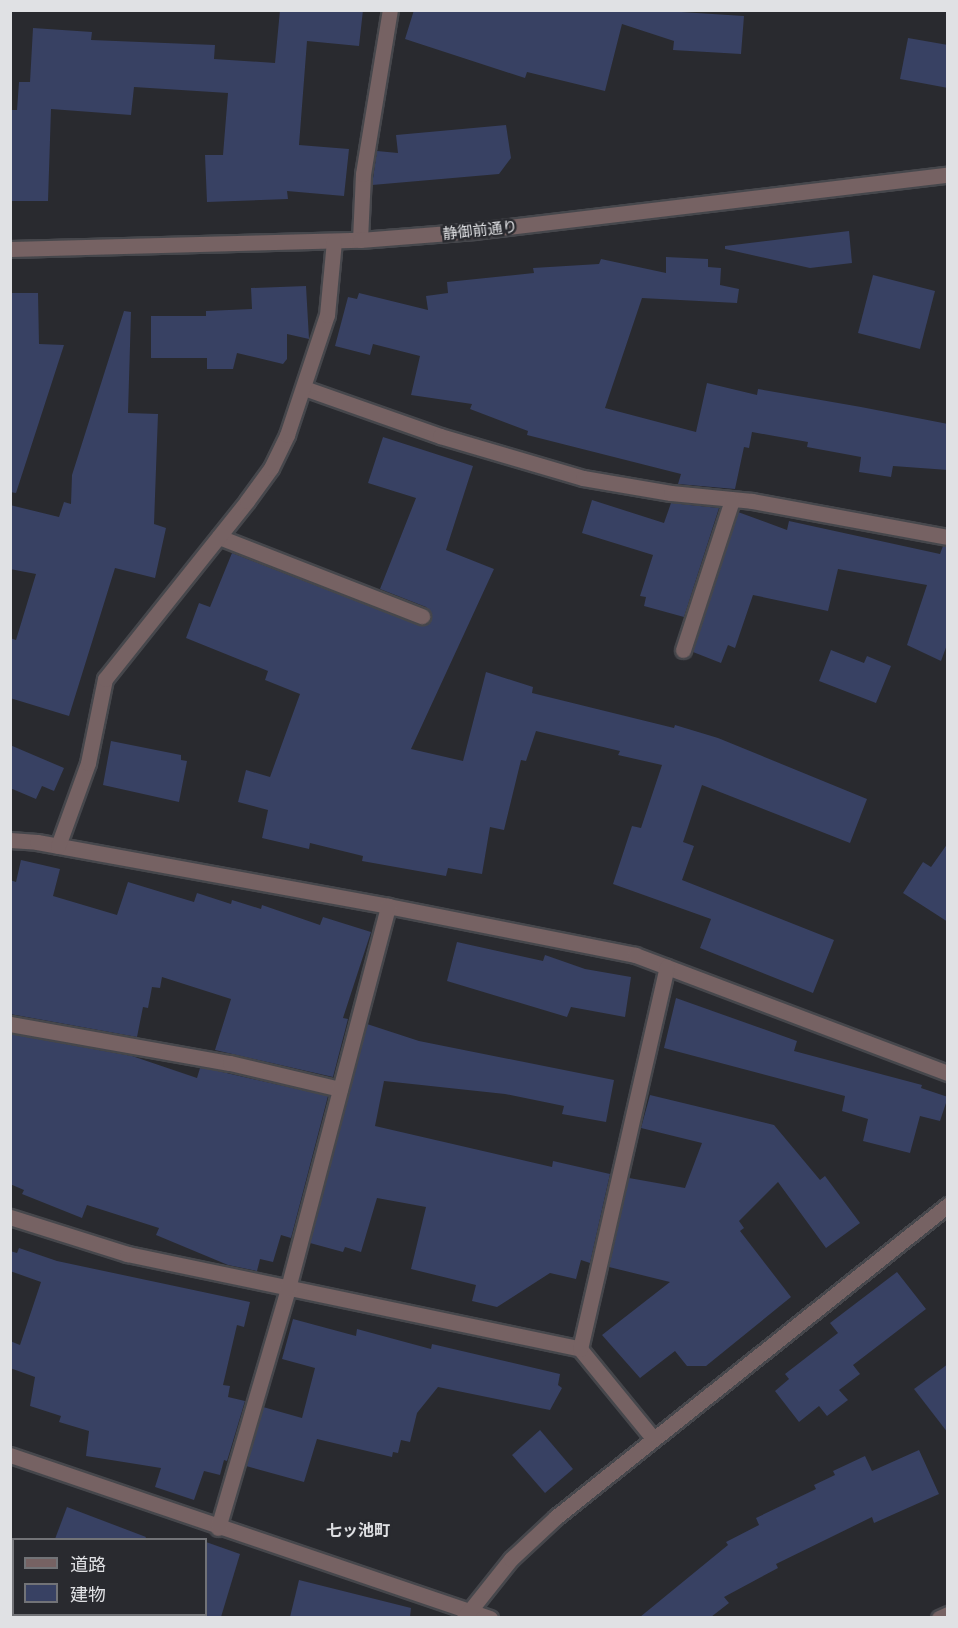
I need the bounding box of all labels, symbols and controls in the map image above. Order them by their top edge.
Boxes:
street label: 静御前通り [442,217,518,243]
district label: 七ッ池町 [326,1520,390,1540]
legend [12,1538,207,1616]
text: 道路 [70,1554,106,1576]
text: 建物 [70,1584,106,1606]

